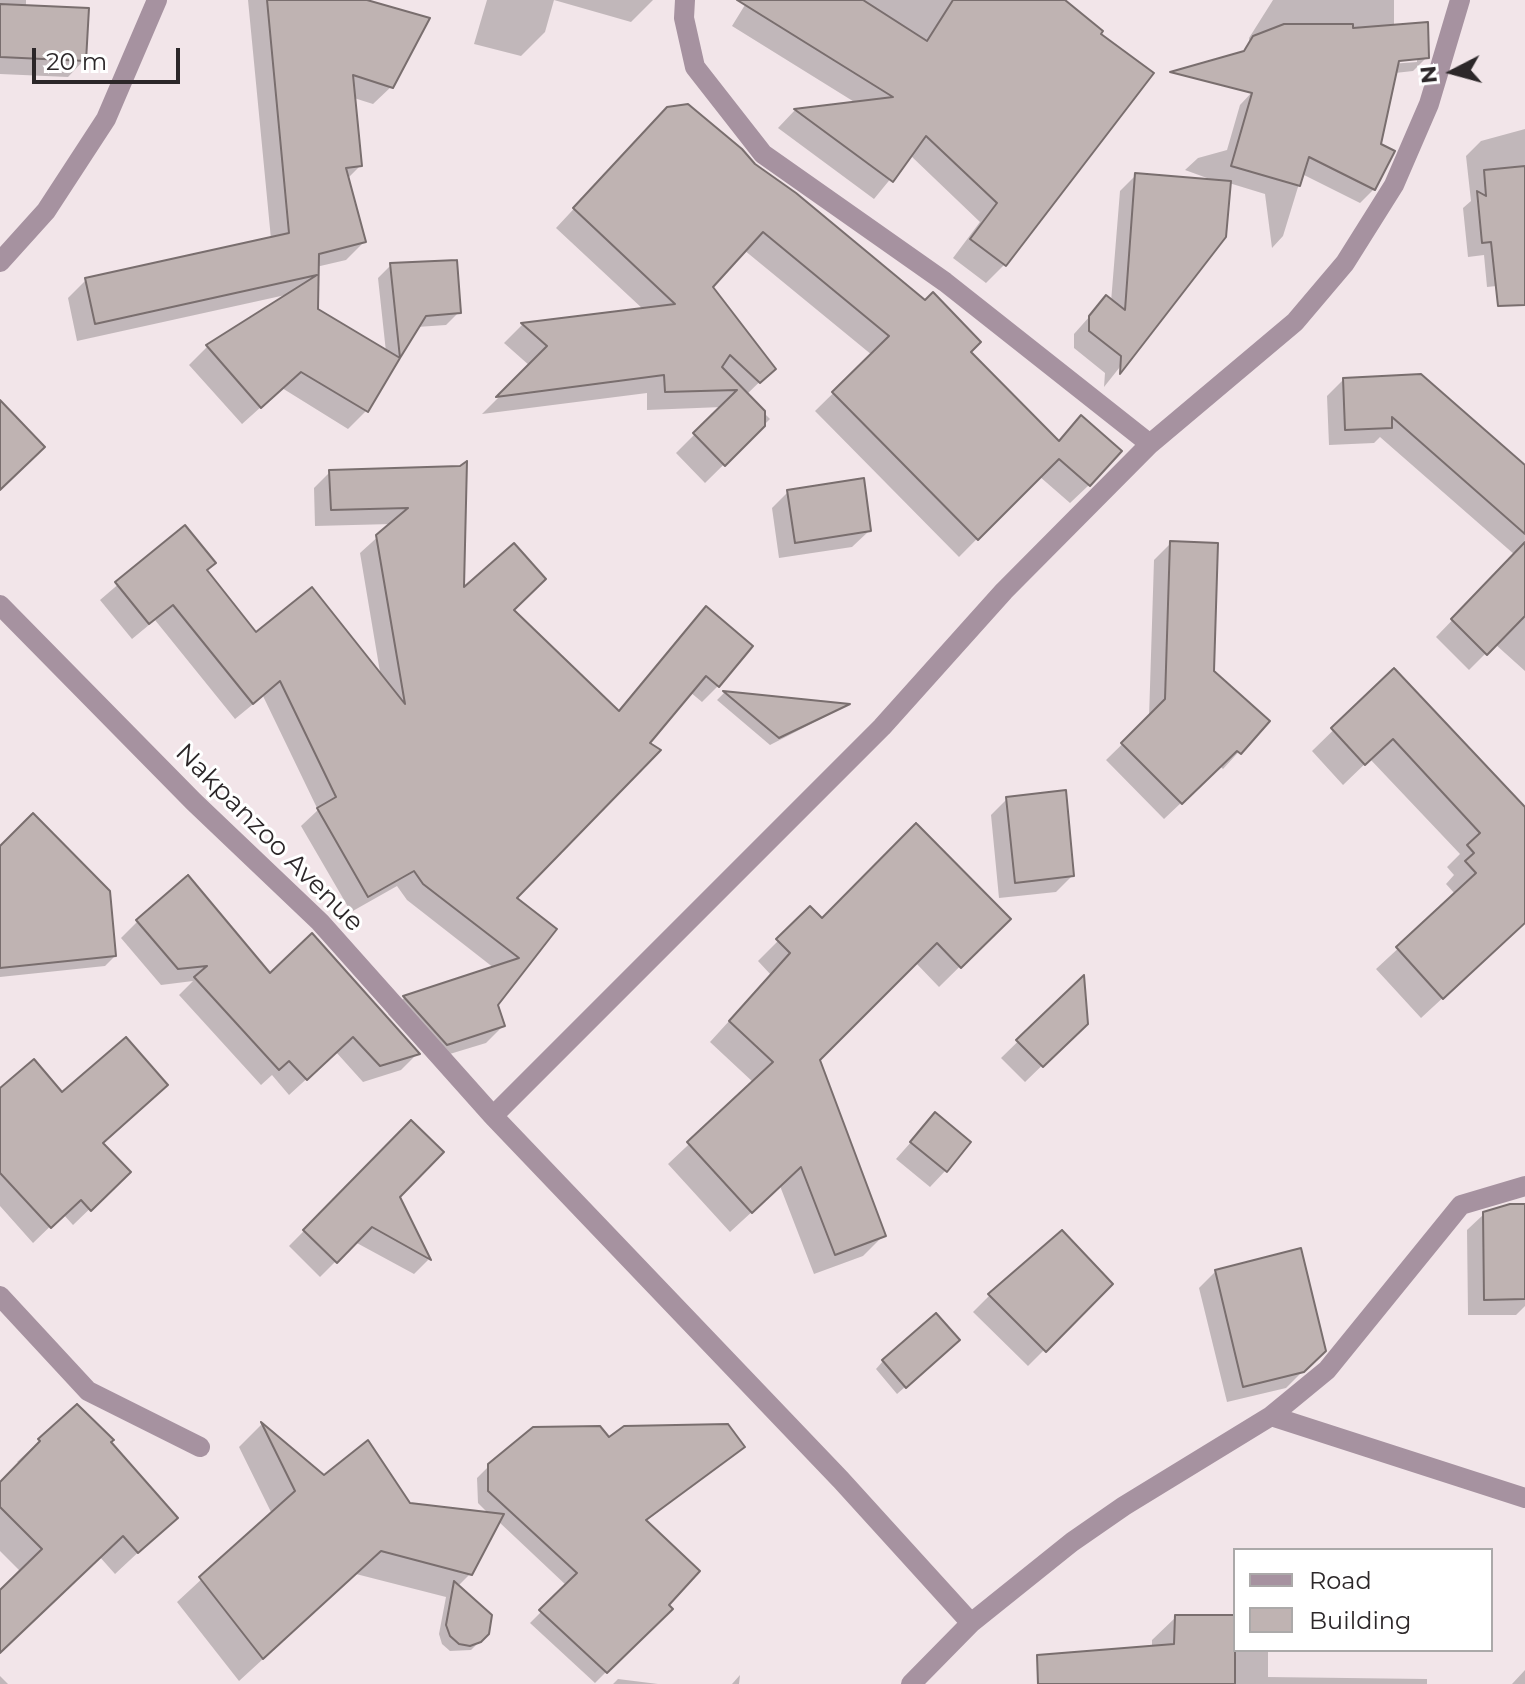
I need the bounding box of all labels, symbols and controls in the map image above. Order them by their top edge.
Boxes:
scale bar [36,32,184,82]
north arrow [1413,32,1493,112]
text: 20 m [46,47,107,76]
text: N [1414,64,1443,85]
street label: Nakpanzoo Avenue [169,738,369,938]
legend [1233,1548,1493,1652]
text: Road [1309,1566,1372,1595]
text: Building [1309,1606,1412,1635]

